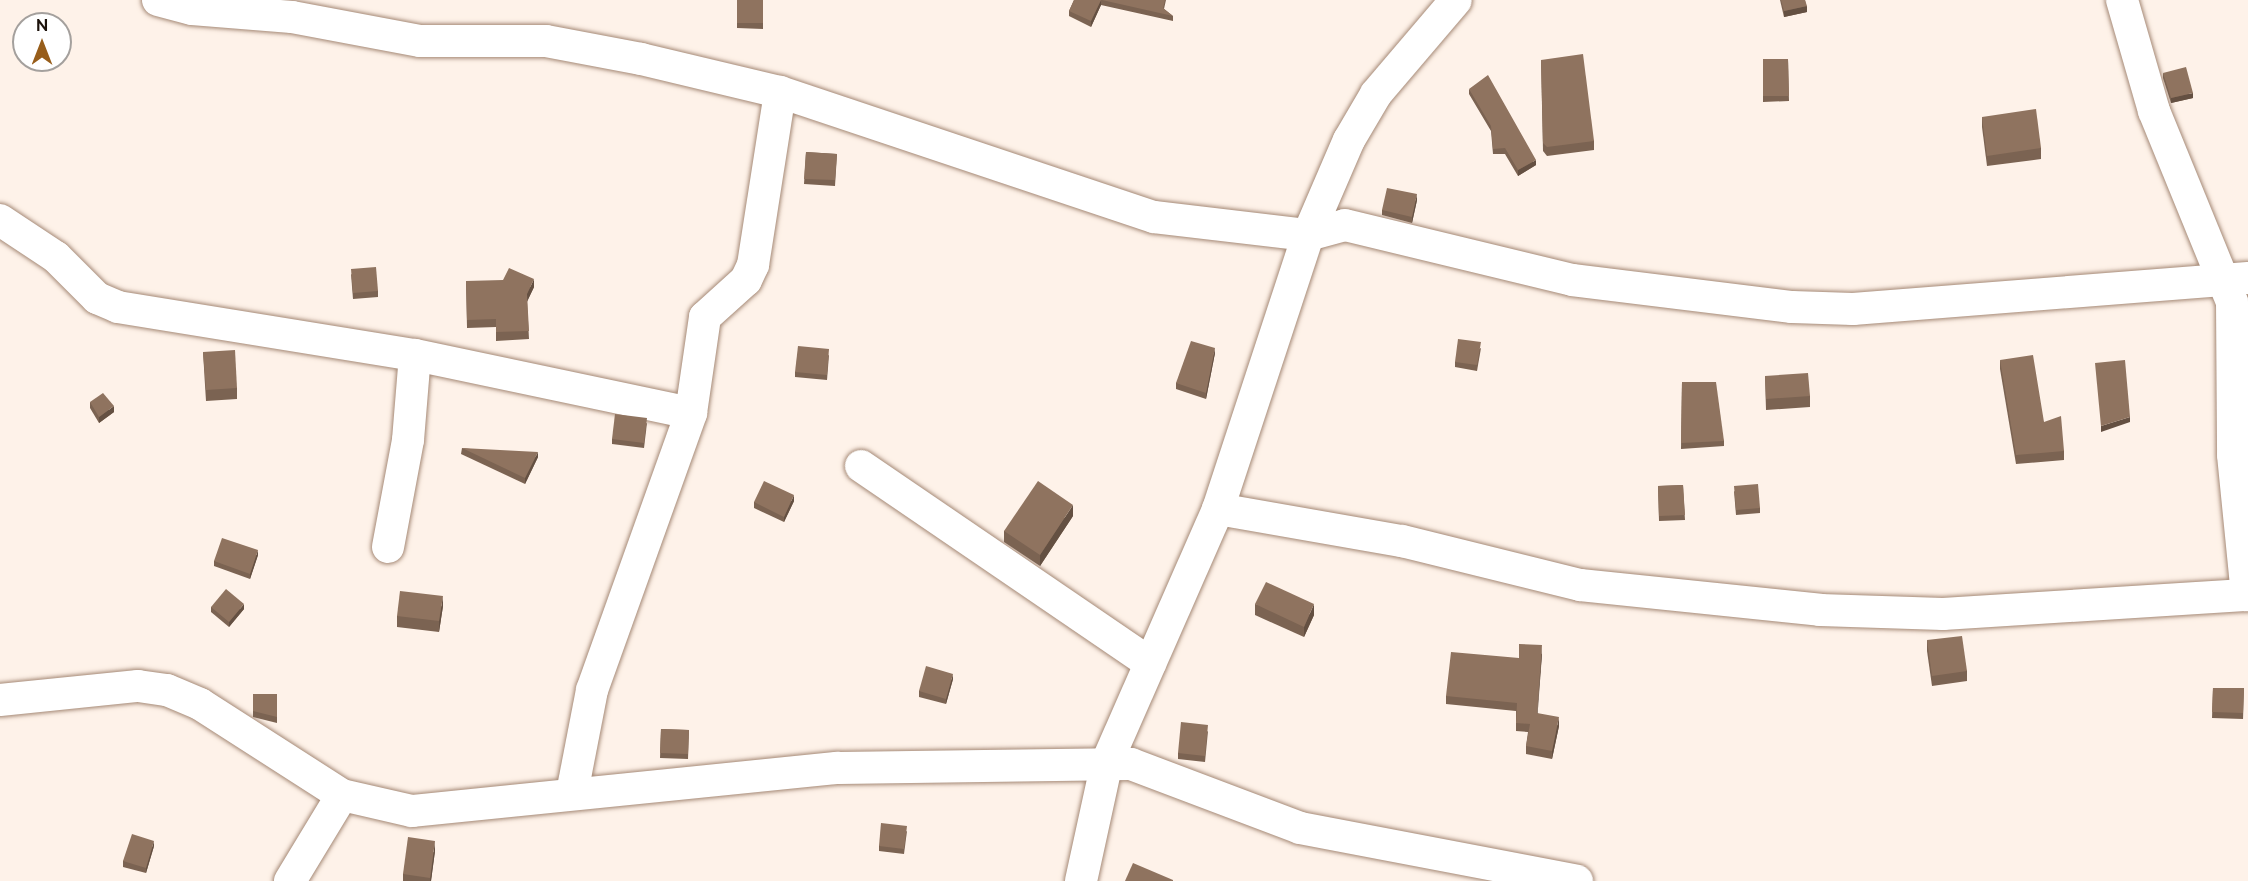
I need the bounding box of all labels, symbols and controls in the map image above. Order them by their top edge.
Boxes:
north arrow [12,12,72,72]
text: N [36,16,48,35]

